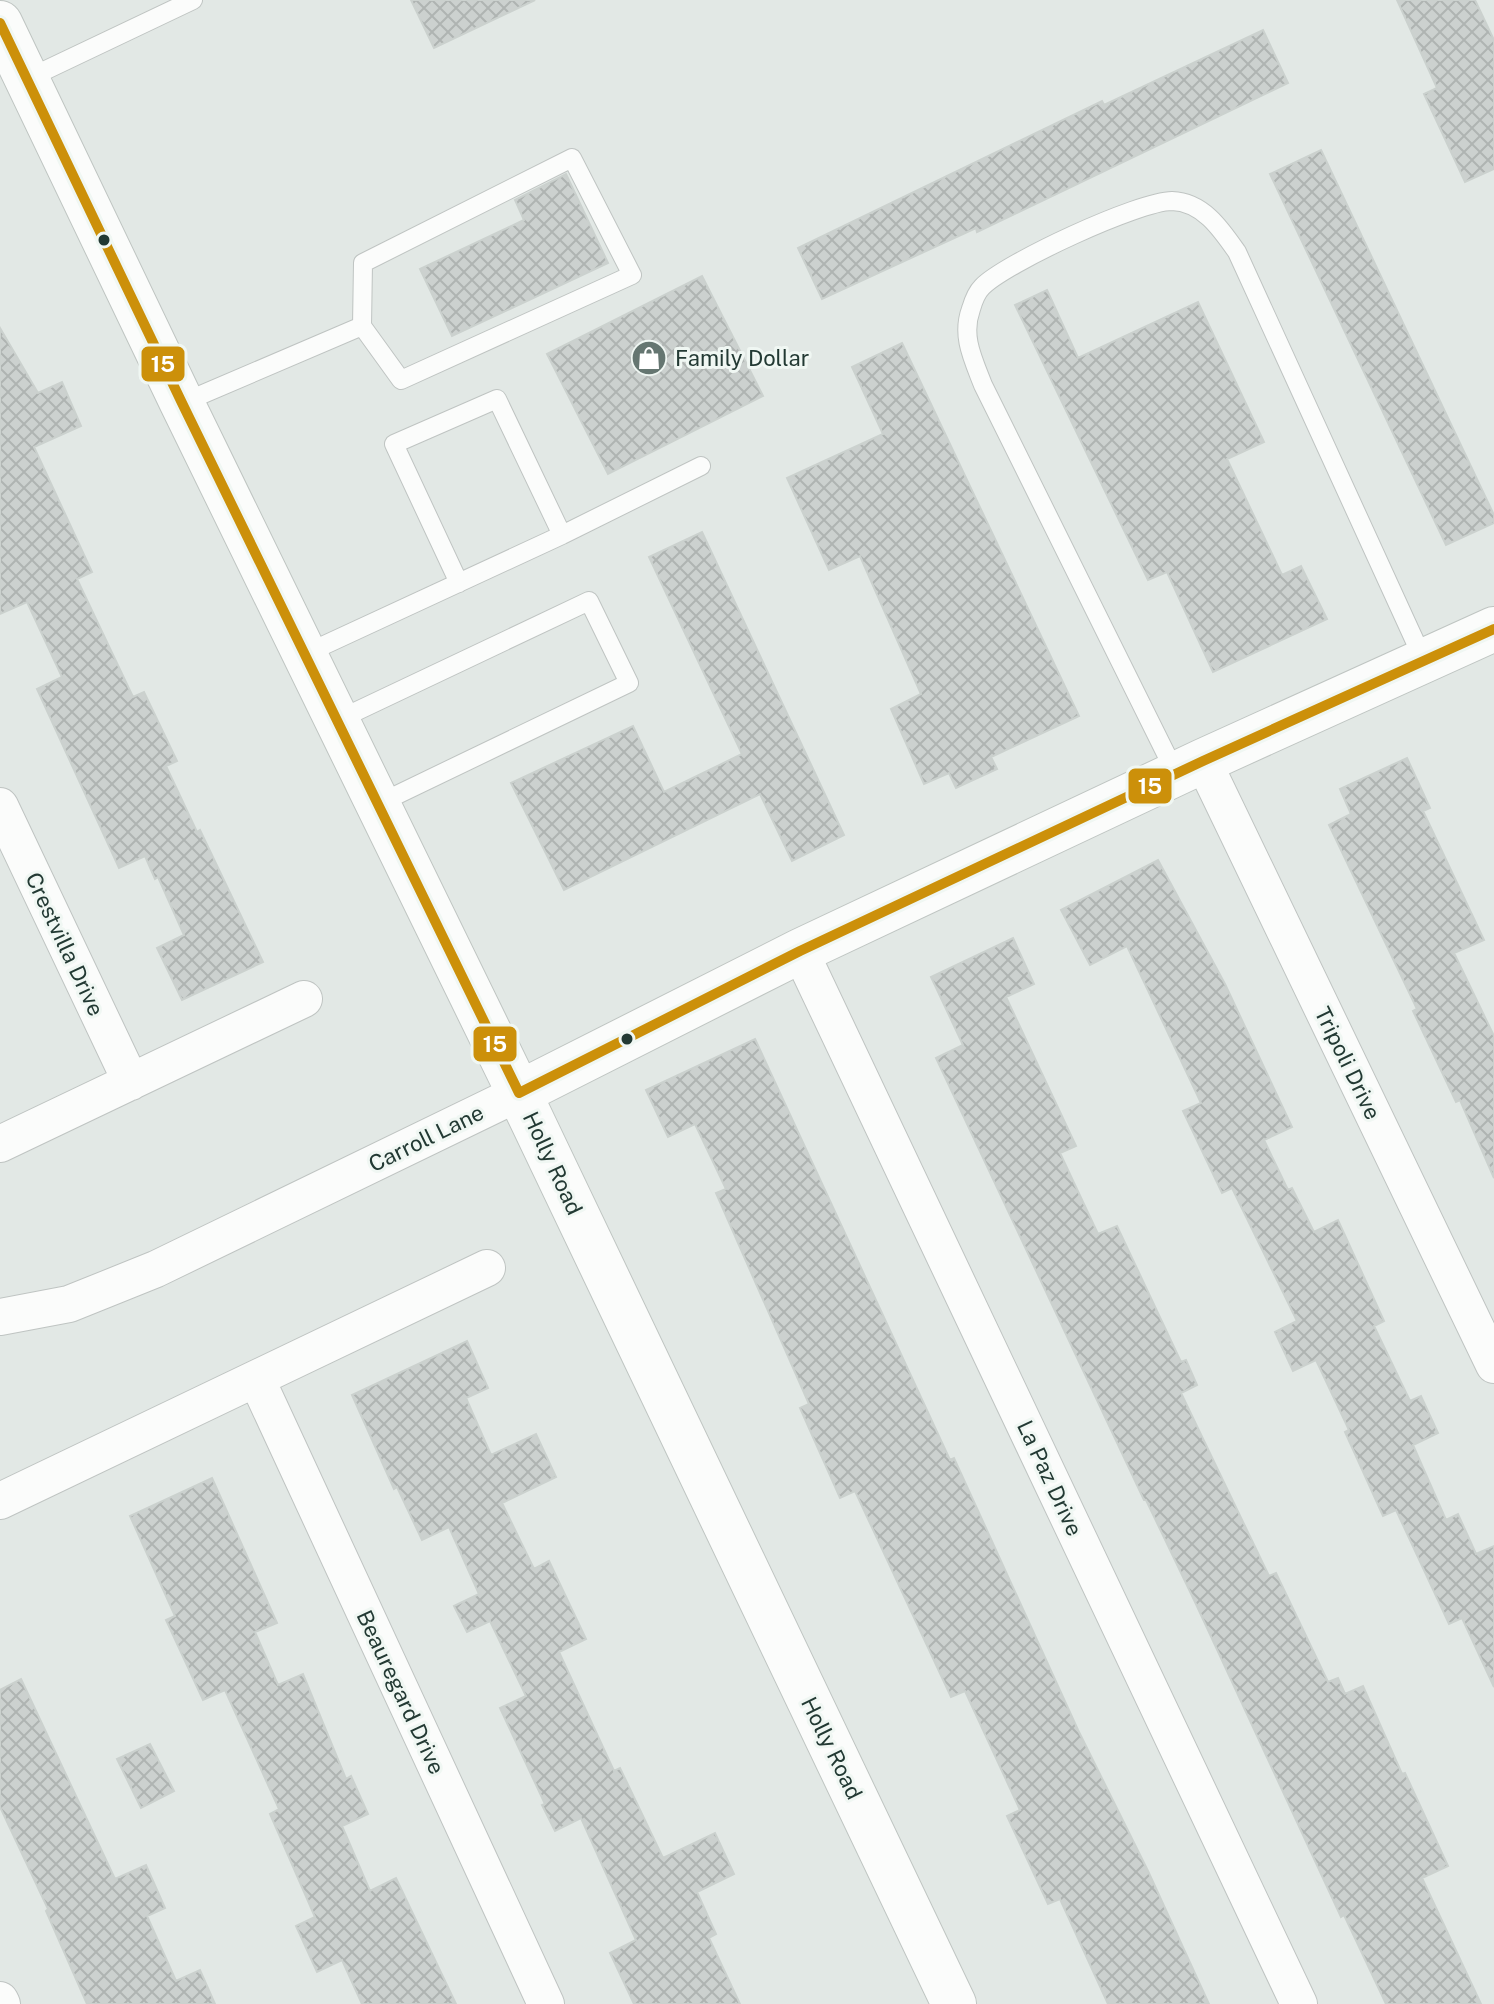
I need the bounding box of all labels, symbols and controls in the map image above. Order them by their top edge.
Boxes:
unlabelled marker [96,232,112,248]
shop icon: Family Dollar [630,339,668,377]
line badge: 15 [140,345,186,383]
place label: Family Dollar [675,345,809,371]
text: 15 [151,351,175,377]
line badge: 15 [1127,767,1173,805]
text: 15 [1138,773,1162,799]
street label: Crestvilla Drive [20,868,110,1020]
street label: Tripoli Drive [1310,1002,1386,1124]
line badge: 15 [472,1025,518,1063]
text: 15 [483,1031,507,1057]
unlabelled marker [619,1031,635,1047]
street label: Carroll Lane [364,1099,488,1177]
street label: Holly Road [518,1107,588,1219]
street label: La Paz Drive [1012,1416,1088,1540]
street label: Beauregard Drive [352,1606,450,1778]
street label: Holly Road [796,1692,868,1804]

